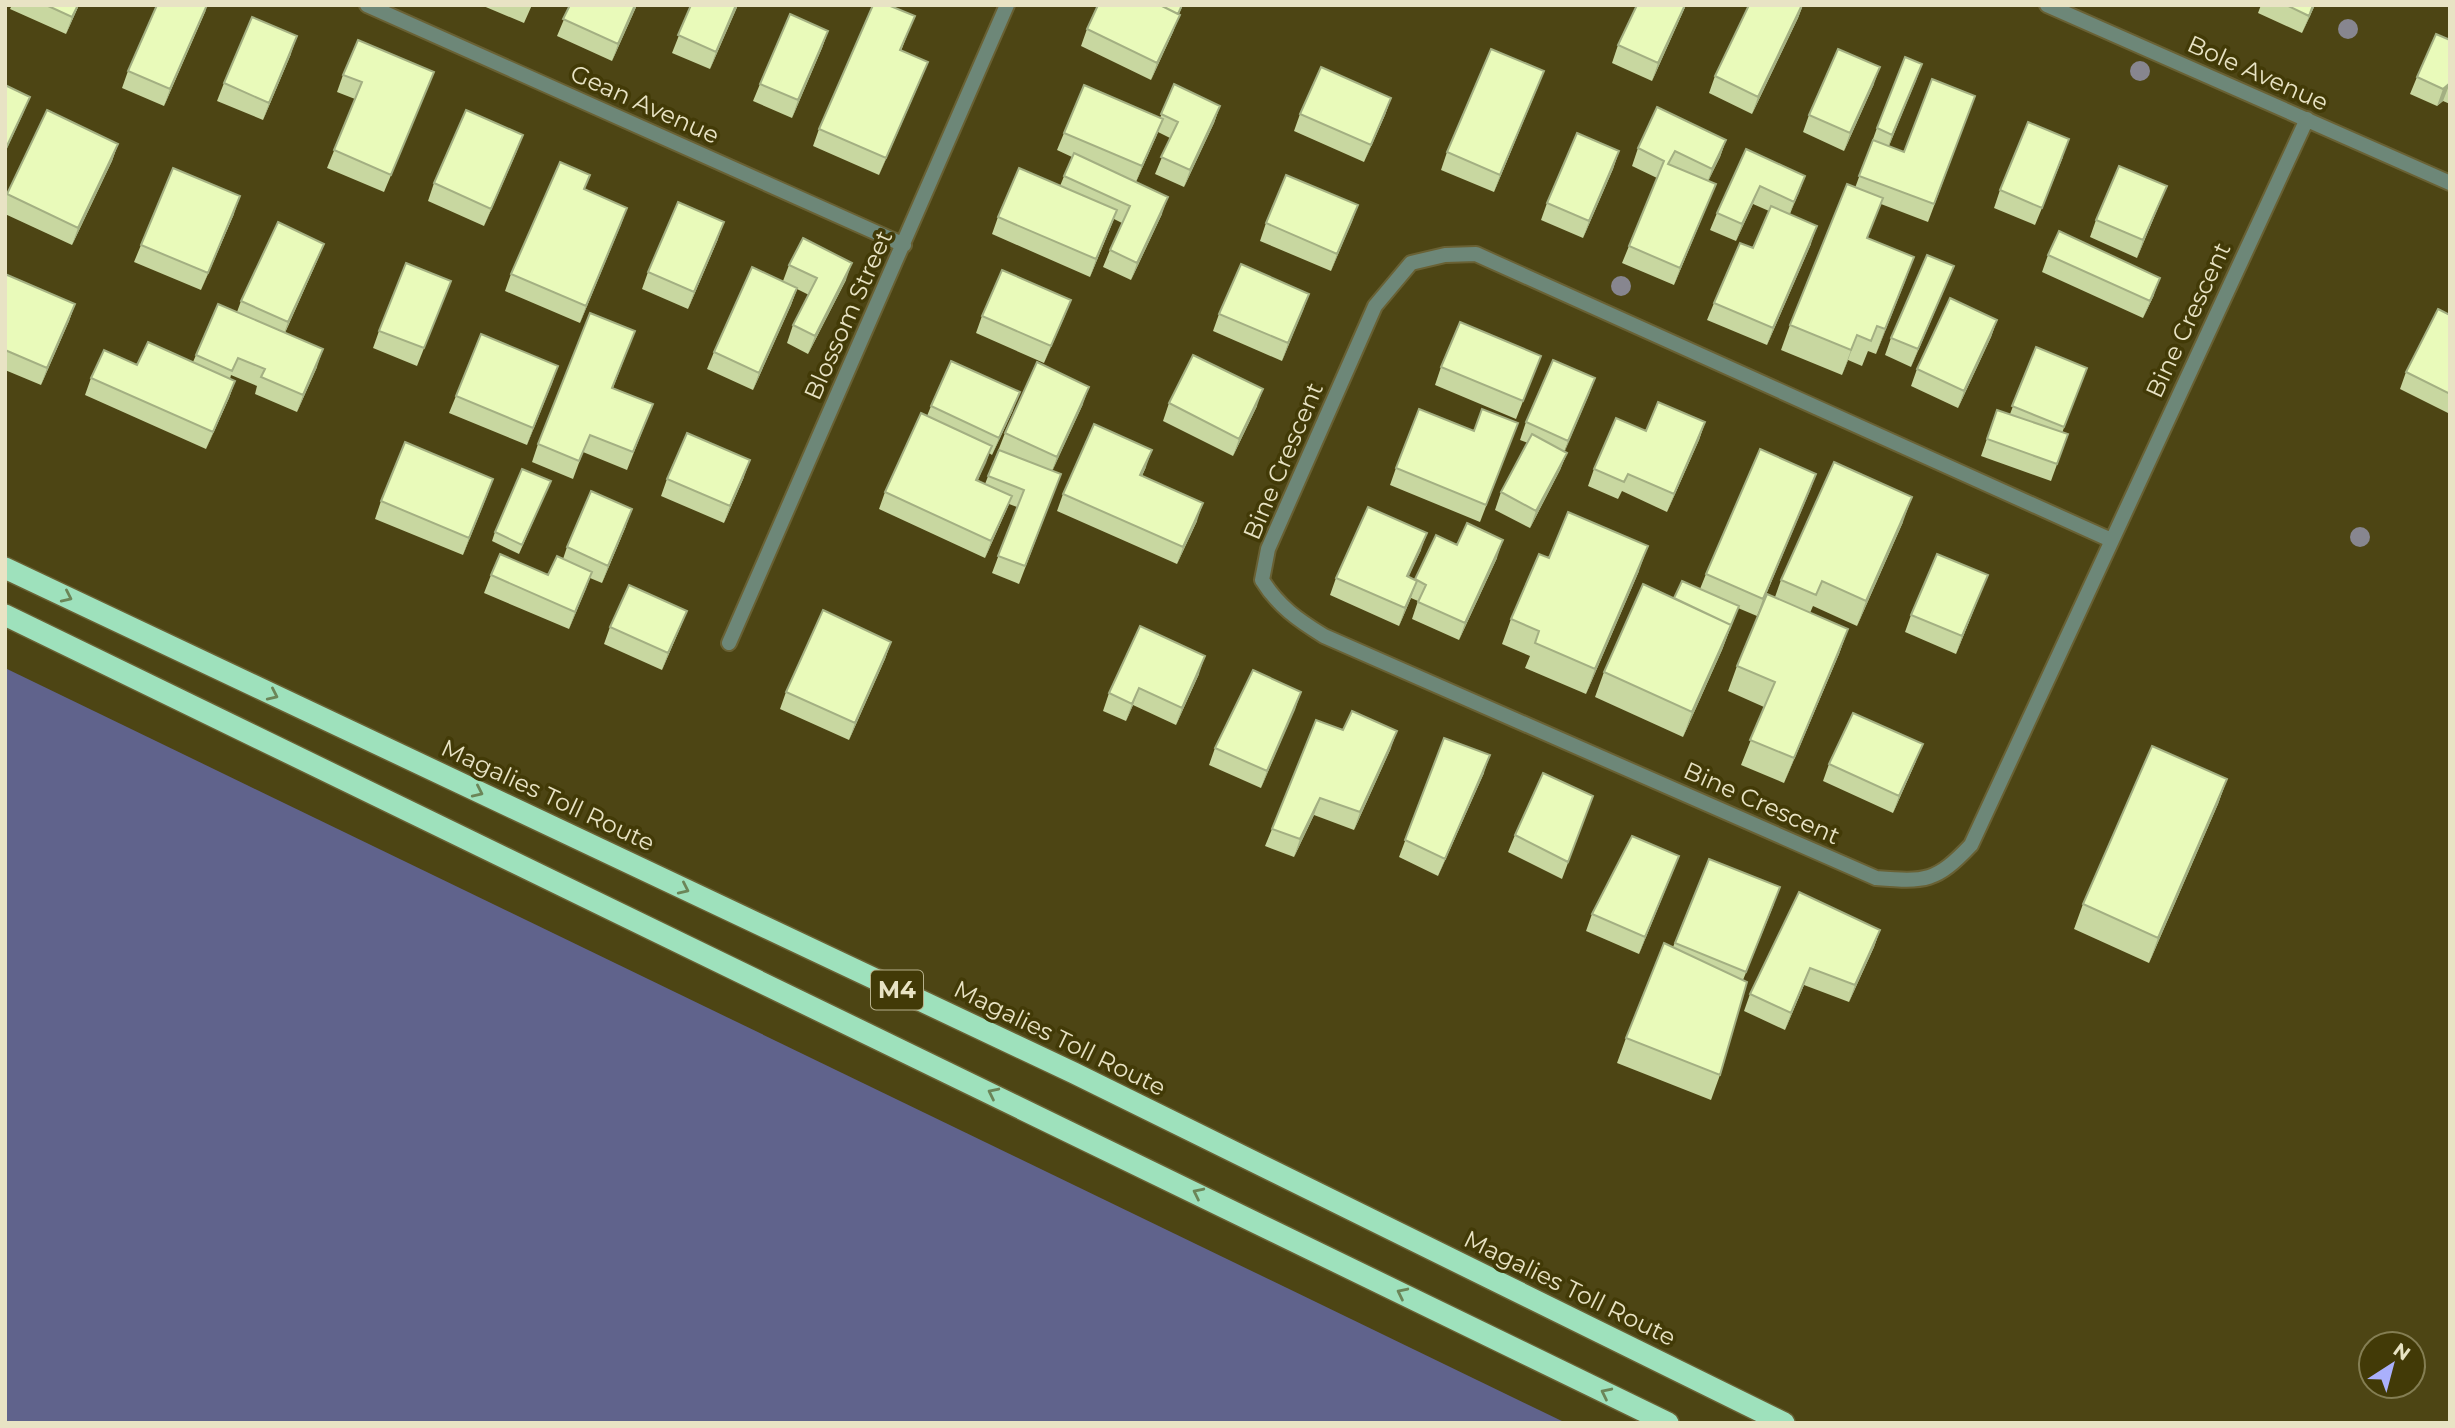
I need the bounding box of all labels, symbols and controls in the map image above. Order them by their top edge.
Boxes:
street label: Bole Avenue [2183,29,2333,117]
street label: Gean Avenue [566,58,724,150]
street label: Blossom Street [798,226,898,404]
street label: Bine Crescent [2139,238,2237,402]
street label: Bine Crescent [1237,378,1329,544]
one-way arrow [60,589,72,603]
one-way arrow [266,686,278,700]
street label: Magalies Toll Route [437,733,659,857]
street label: Bine Crescent [1679,756,1845,850]
one-way arrow [471,783,483,797]
one-way arrow [677,881,689,895]
road number: M4 [871,970,923,1009]
street label: Magalies Toll Route [949,974,1171,1102]
one-way arrow [988,1087,1000,1101]
one-way arrow [1193,1187,1205,1201]
street label: Magalies Toll Route [1459,1224,1681,1352]
one-way arrow [1397,1287,1409,1301]
north arrow [2357,1330,2427,1400]
text: N [2389,1338,2415,1365]
one-way arrow [1601,1387,1613,1401]

